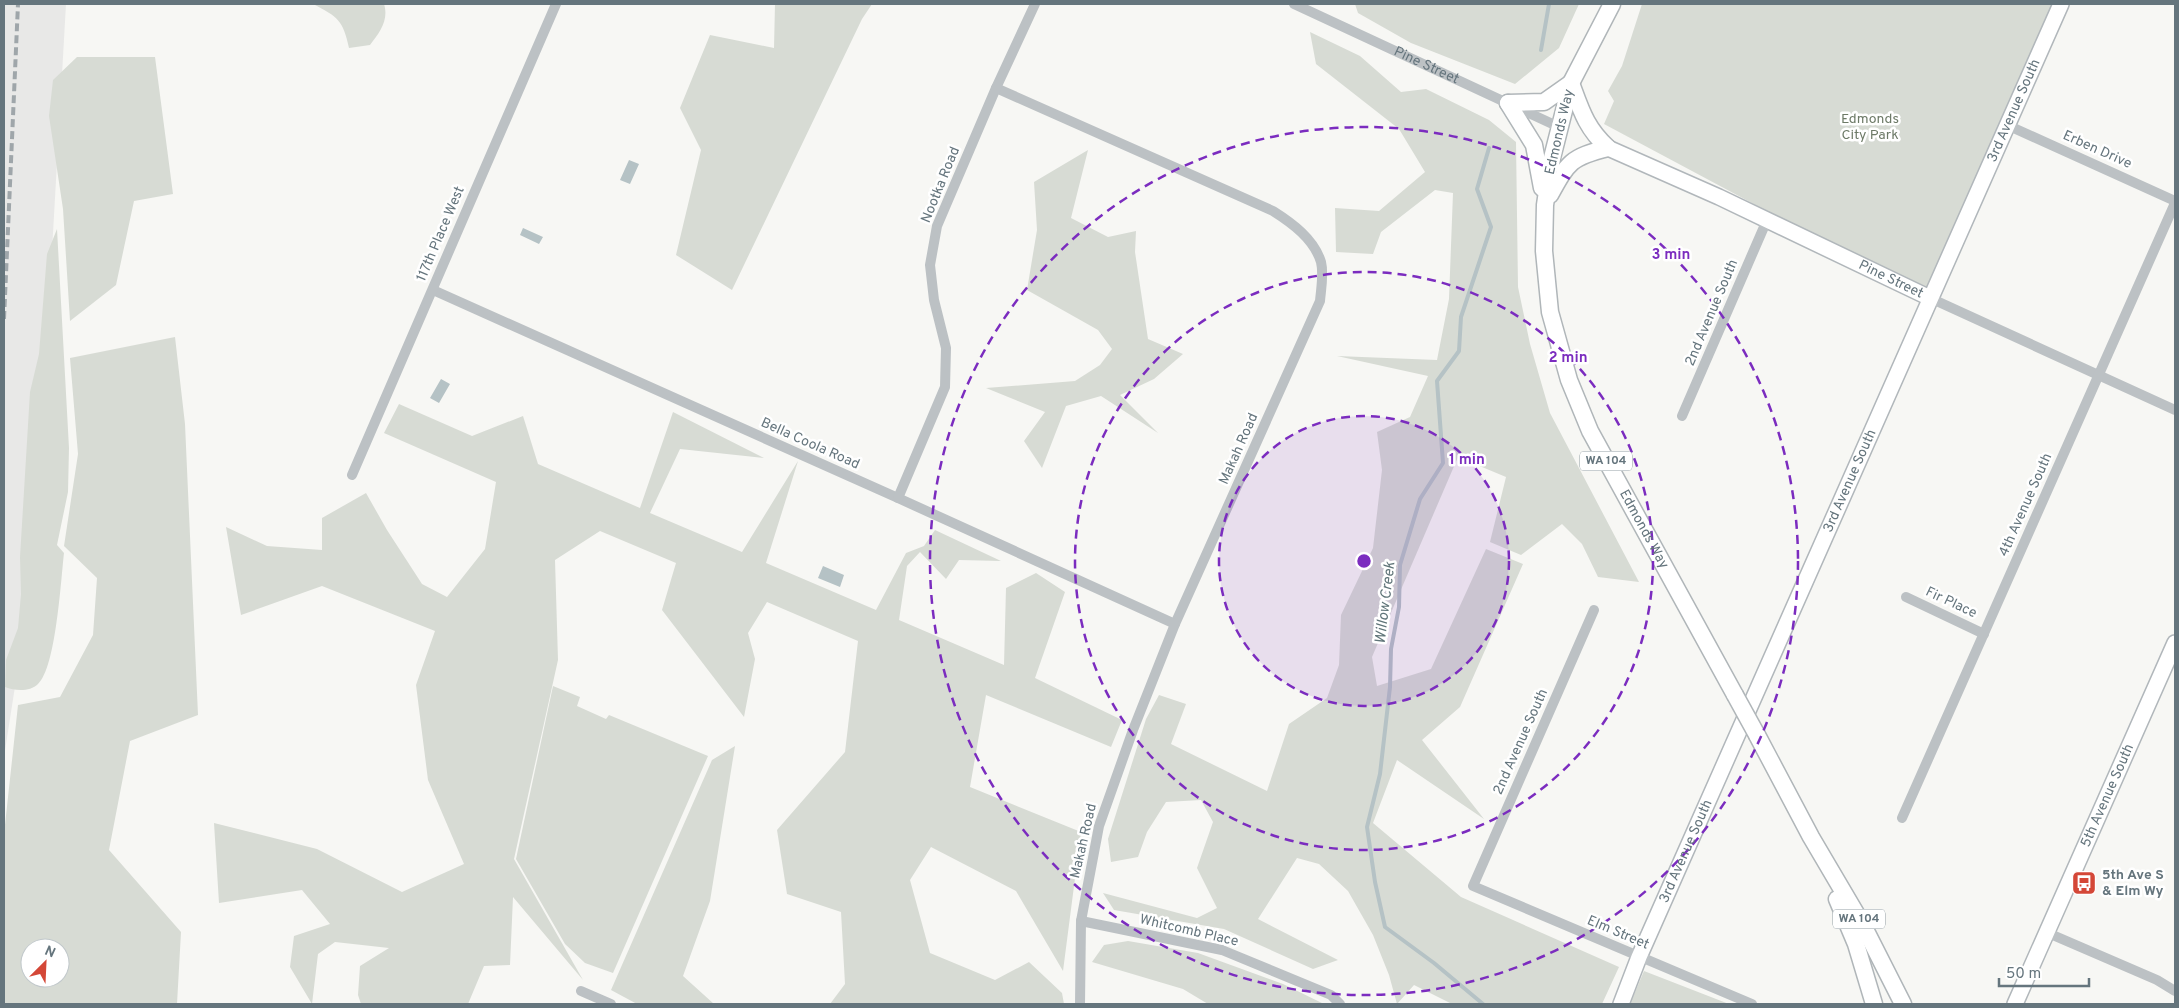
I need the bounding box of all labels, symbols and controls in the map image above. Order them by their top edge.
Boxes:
street label: Pine Street [1391,43,1462,88]
street label: 3rd Avenue South [1984,56,2044,165]
street label: Edmonds Way [1542,88,1578,176]
park label: Edmonds City Park [1841,111,1899,144]
street label: Erben Drive [2060,127,2134,173]
street label: Nootka Road [918,144,964,226]
street label: 117th Place West [413,184,469,284]
text: 3 min [1651,246,1691,265]
street label: 2nd Avenue South [1682,257,1742,369]
street label: Pine Street [1856,257,1926,302]
text: 2 min [1548,349,1588,368]
street label: Makah Road [1216,411,1262,487]
street label: Bella Coola Road [758,415,862,473]
street label: 3rd Avenue South [1820,427,1880,535]
text: 1 min [1449,451,1485,470]
street label: 4th Avenue South [1996,451,2056,559]
road number: WA 104 [1580,452,1632,471]
street label: Edmonds Way [1615,487,1672,572]
centre of rings [1355,552,1373,570]
water label: Willow Creek [1372,560,1401,645]
street label: Fir Place [1923,584,1979,622]
street label: 2nd Avenue South [1490,686,1552,798]
street label: 5th Avenue South [2077,741,2138,850]
street label: 3rd Avenue South [1656,797,1716,905]
street label: Makah Road [1067,802,1101,880]
place label: 5th Ave S & Elm Wy [2102,867,2164,900]
bus stop icon: 5th Ave S & Elm Wy [2071,870,2097,896]
road number: WA 104 [1833,910,1885,929]
street label: Whitcomb Place [1138,911,1240,951]
street label: Elm Street [1584,912,1652,954]
north arrow [20,938,70,988]
text: N [42,943,58,962]
scale bar [1999,956,2089,988]
text: 50 m [2006,965,2041,984]

